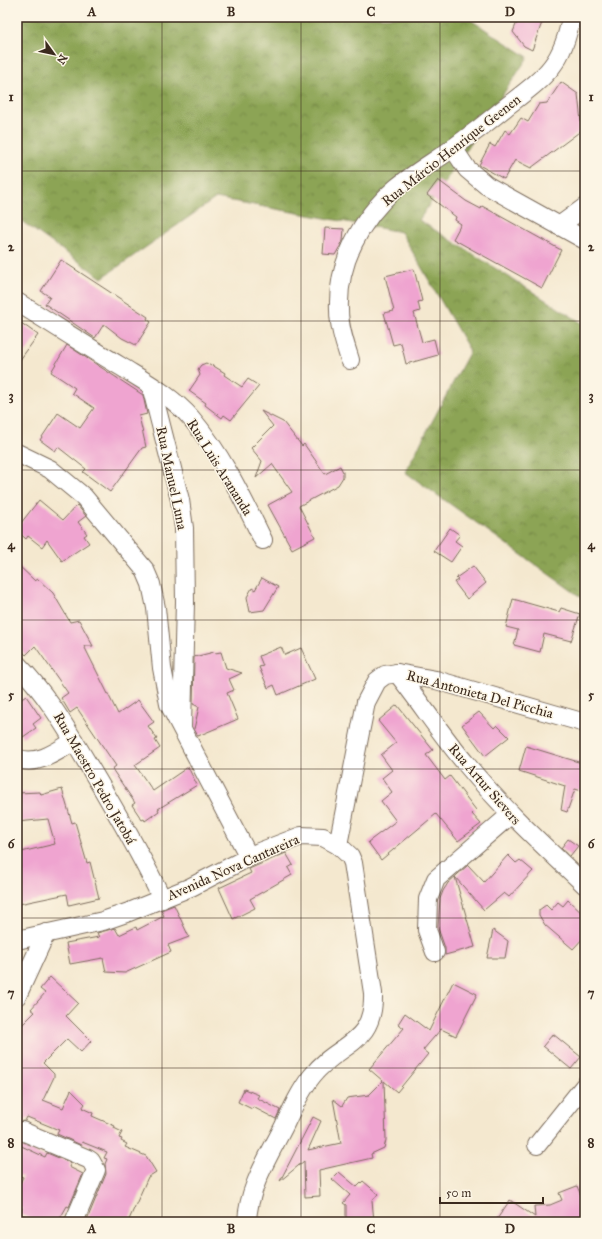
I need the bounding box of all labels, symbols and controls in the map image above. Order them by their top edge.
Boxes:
text: A [87,4,97,20]
text: B [227,4,236,20]
text: C [367,4,376,20]
text: D [505,4,515,20]
north arrow [34,34,74,74]
text: N [54,52,70,67]
text: 1 [8,89,14,105]
text: 1 [588,89,594,105]
street label: Rua Márcio Henrique Geenen [378,91,525,211]
text: 2 [8,239,15,255]
text: 2 [588,239,595,255]
text: 3 [8,388,14,404]
text: 3 [588,388,594,404]
street label: Rua Luis Arananda [183,416,256,519]
street label: Rua Manuel Luna [152,425,191,531]
text: 4 [7,537,15,553]
text: 4 [587,537,595,553]
street label: Rua Antonieta Del Picchia [405,667,555,722]
text: 5 [8,687,15,703]
text: 5 [588,687,595,703]
street label: Rua Maestro Pedro Jatobá [49,709,139,848]
street label: Rua Artur Sievers [445,740,524,828]
street label: Avenida Nova Cantareira [164,831,302,905]
text: 6 [8,836,16,852]
text: 6 [588,836,596,852]
text: 7 [8,985,15,1001]
text: 7 [588,985,595,1001]
text: 8 [8,1135,15,1151]
text: 8 [588,1135,595,1151]
scale bar [440,1179,543,1205]
text: 50 m [446,1186,471,1200]
text: A [87,1221,97,1237]
text: B [227,1221,236,1237]
text: C [367,1221,376,1237]
text: D [505,1221,515,1237]

